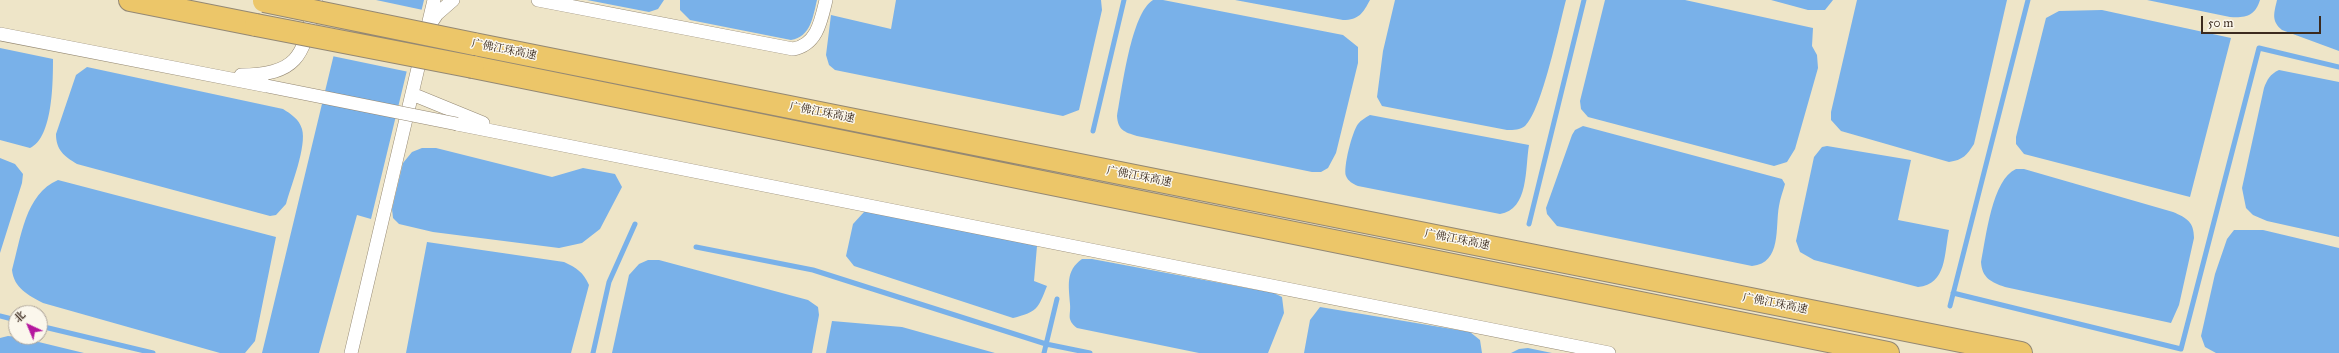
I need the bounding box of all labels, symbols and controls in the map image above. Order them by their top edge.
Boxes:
scale bar [2203,8,2323,34]
text: 50 m [2208,16,2233,30]
street label: 广佛江珠高速 [470,37,538,63]
street label: 广佛江珠高速 [788,100,856,126]
street label: 广佛江珠高速 [1105,164,1173,190]
street label: 广佛江珠高速 [1423,227,1491,253]
street label: 广佛江珠高速 [1741,291,1809,317]
north arrow [8,305,48,345]
text: 北 [12,308,28,325]

